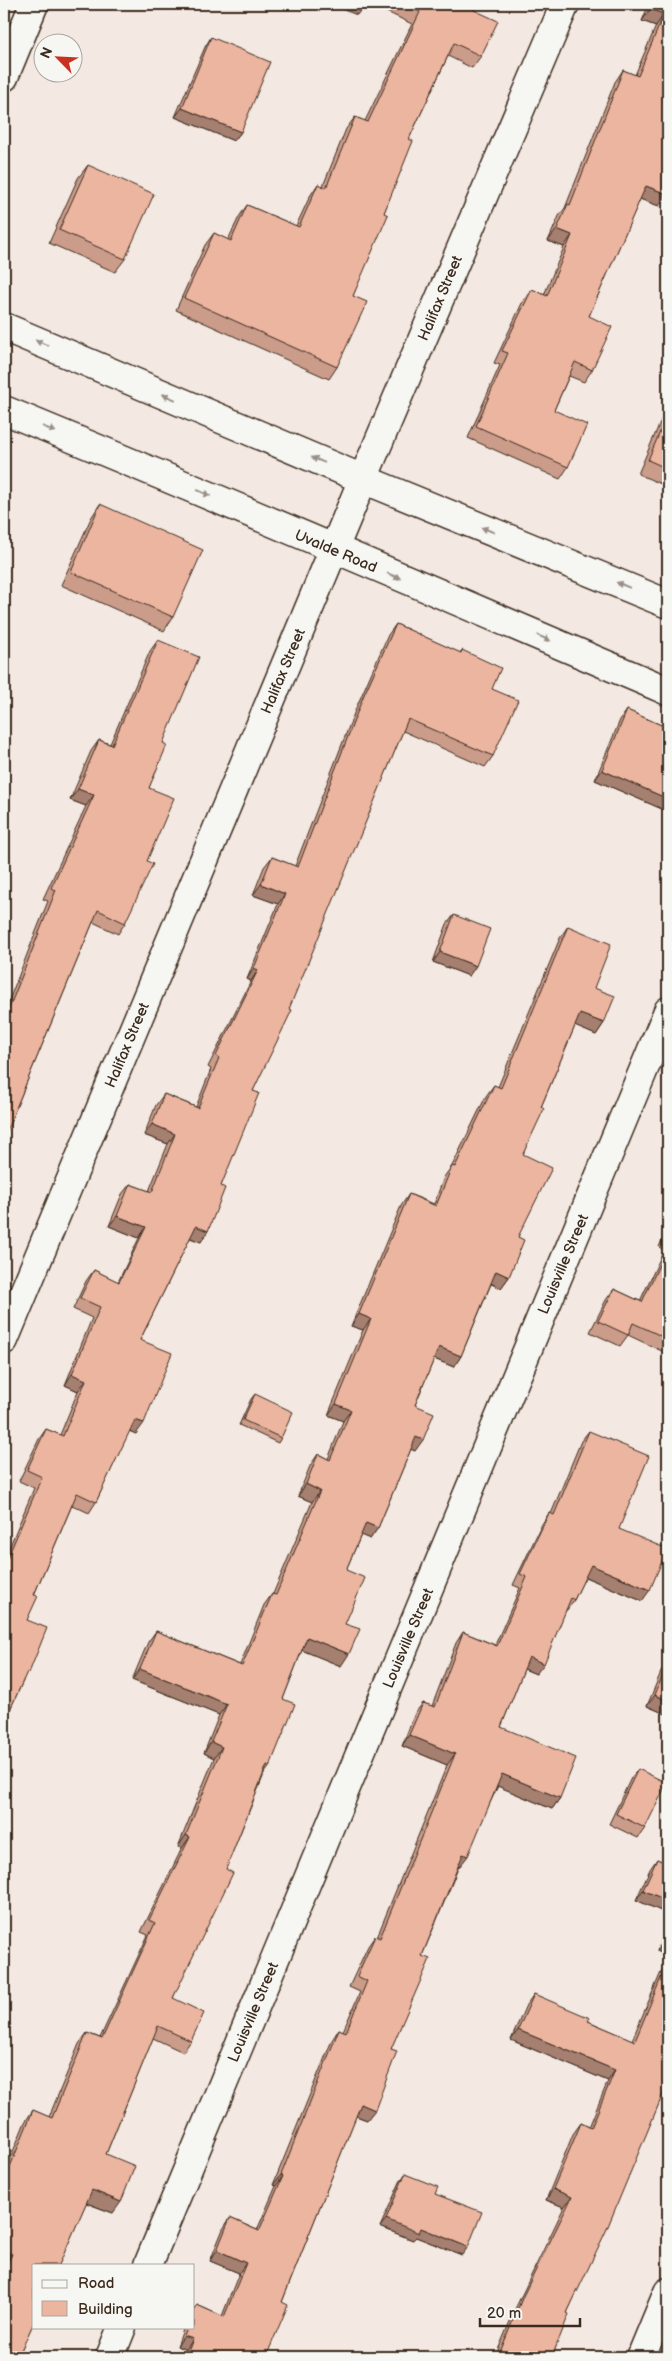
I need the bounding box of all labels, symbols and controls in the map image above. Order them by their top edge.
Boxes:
north arrow [32,32,82,82]
text: N [37,45,56,61]
street label: Halifax Street [414,252,467,344]
one-way arrow [34,338,49,346]
one-way arrow [162,392,176,400]
one-way arrow [42,425,56,433]
one-way arrow [311,456,325,464]
one-way arrow [197,490,211,498]
street label: Uvalde Road [292,526,380,577]
one-way arrow [480,526,495,534]
one-way arrow [387,572,402,580]
one-way arrow [616,581,630,589]
street label: Halifax Street [257,625,310,717]
one-way arrow [537,635,551,643]
street label: Halifax Street [101,999,154,1091]
street label: Louisville Street [534,1211,593,1317]
street label: Louisville Street [379,1585,438,1691]
street label: Louisville Street [224,1959,283,2065]
legend [32,2264,195,2328]
text: Road [78,2274,114,2293]
scale bar [480,2296,580,2328]
text: Building [78,2300,133,2319]
text: 20 m [487,2304,521,2323]

